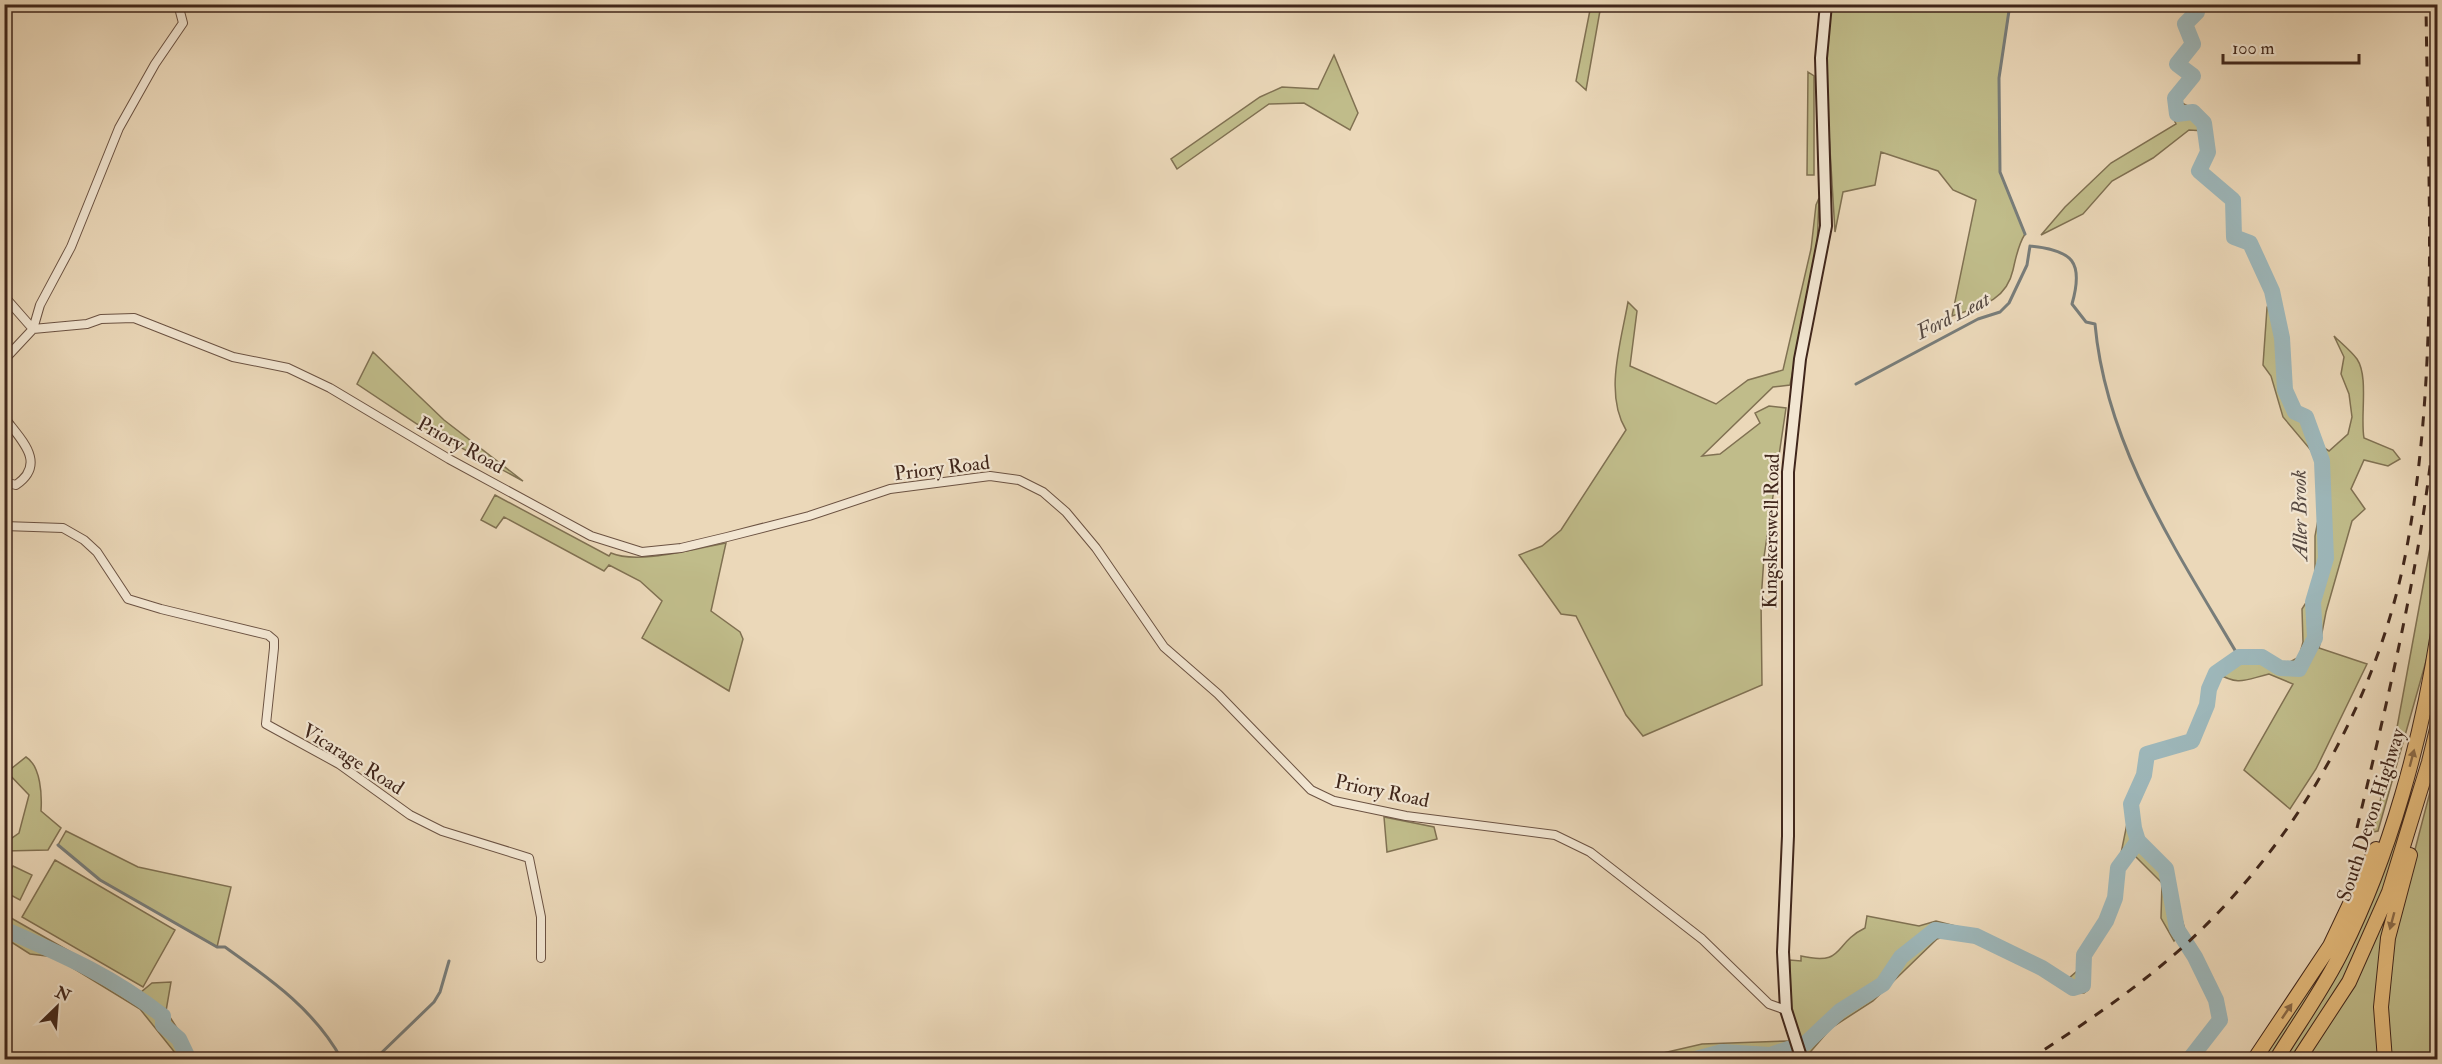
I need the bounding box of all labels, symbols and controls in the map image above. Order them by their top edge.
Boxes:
scale bar [2223,27,2360,65]
text: 100 m [2232,37,2275,60]
water label: Ford Leat [1911,285,1995,347]
street label: Priory Road [413,411,509,479]
street label: Priory Road [893,450,991,486]
street label: Kingskerswell Road [1757,453,1785,609]
water label: Aller Brook [2286,469,2314,563]
street label: Vicarage Road [297,718,409,800]
street label: South Devon Highway [2331,724,2411,905]
one-way arrow [2407,749,2417,767]
street label: Priory Road [1332,769,1432,813]
one-way arrow [2387,913,2396,931]
north arrow [27,977,87,1037]
text: N [51,982,74,1007]
one-way arrow [2281,1003,2292,1019]

